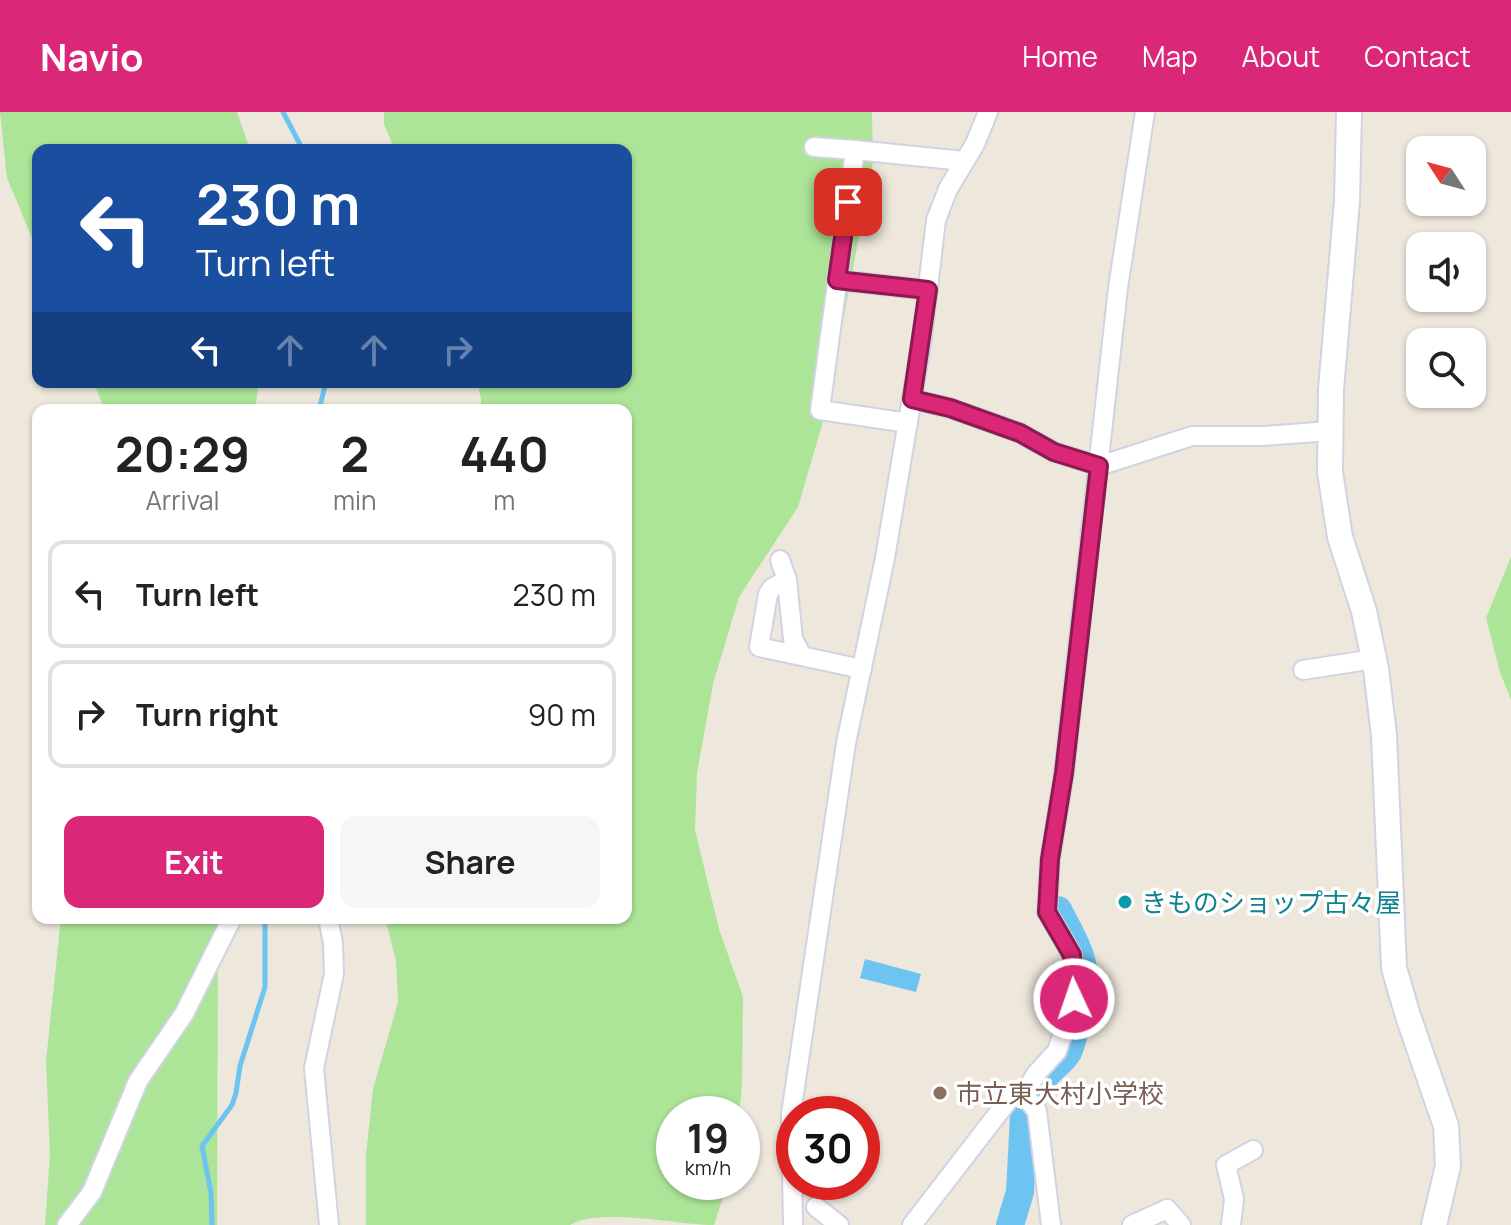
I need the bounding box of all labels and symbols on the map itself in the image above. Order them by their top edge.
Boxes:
north arrow [1406,136,1486,216]
pin [814,168,882,236]
place label: きものショップ古々屋 [1141,884,1401,920]
marker: きものショップ古々屋 [1116,893,1134,911]
position arrow [1032,957,1116,1041]
place label: 市立東大村小学校 [956,1075,1164,1111]
marker: 市立東大村小学校 [931,1084,949,1102]
speed limit sign: 30 [776,1096,880,1200]

